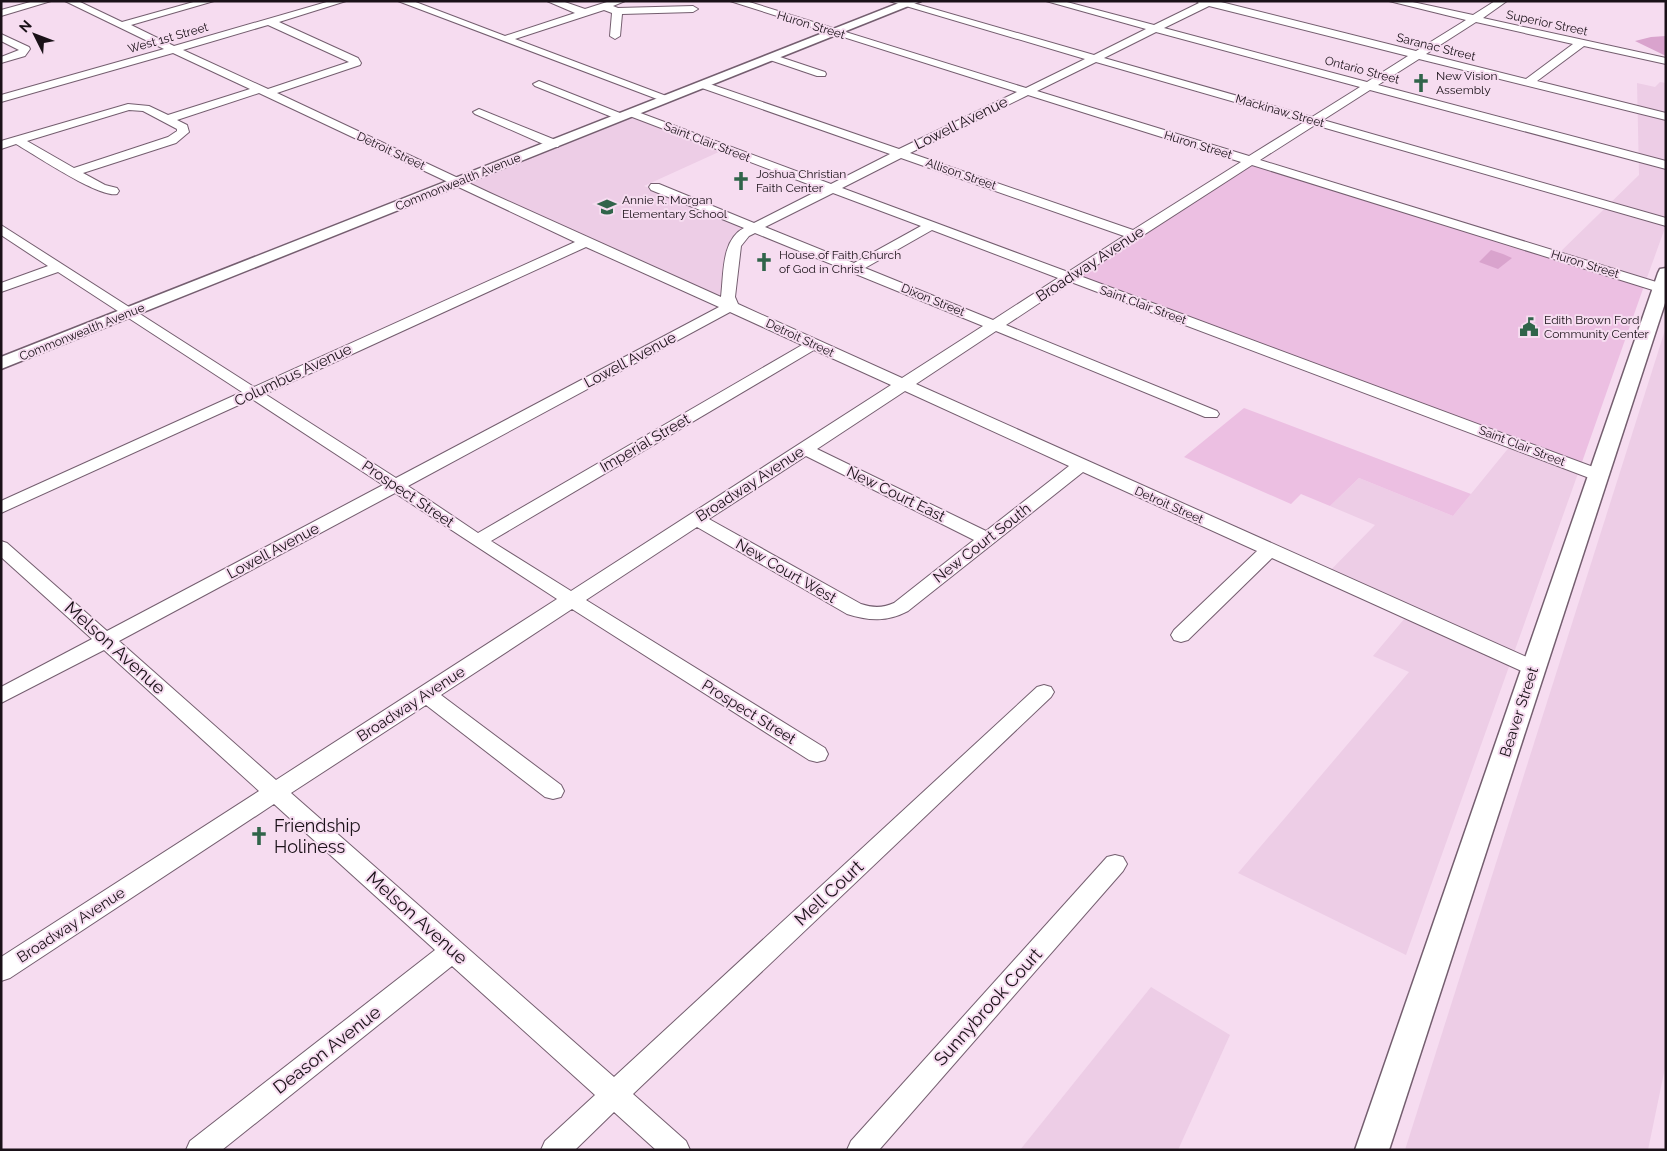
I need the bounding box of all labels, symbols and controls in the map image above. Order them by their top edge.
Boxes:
street label: Huron Street [775,8,847,42]
street label: Superior Street [1505,8,1589,38]
north arrow [10,10,60,60]
text: N [16,17,35,36]
street label: West 1st Street [126,20,210,56]
street label: Saranac Street [1395,30,1477,64]
street label: Ontario Street [1323,53,1401,87]
place label: New Vision Assembly [1436,69,1497,97]
church icon: New Vision Assembly [1410,72,1432,94]
street label: Mackinaw Street [1234,92,1326,130]
street label: Lowell Avenue [911,93,1011,153]
street label: Saint Clair Street [662,119,752,165]
street label: Huron Street [1162,128,1234,162]
street label: Detroit Street [355,129,427,173]
street label: Commonwealth Avenue [393,150,523,214]
street label: Allison Street [924,155,998,193]
place label: Joshua Christian Faith Center [756,167,846,195]
church icon: Joshua Christian Faith Center [730,170,752,192]
place label: Annie R. Morgan Elementary School [622,193,728,221]
school or university icon: Annie R. Morgan Elementary School [596,196,618,218]
street label: Broadway Avenue [1033,222,1148,306]
street label: Huron Street [1549,247,1621,281]
place label: House of Faith Church of God in Christ [779,248,901,276]
church icon: House of Faith Church of God in Christ [753,251,775,273]
street label: Dixon Street [899,281,967,319]
street label: Saint Clair Street [1098,283,1188,327]
street label: Commonwealth Avenue [17,300,147,364]
place label: Edith Brown Ford Community Center [1544,313,1650,341]
street label: Detroit Street [764,316,836,360]
public building icon: Edith Brown Ford Community Center [1518,316,1540,338]
street label: Lowell Avenue [581,328,679,392]
street label: Columbus Avenue [231,340,355,410]
street label: Imperial Street [597,410,693,476]
street label: Saint Clair Street [1477,423,1567,469]
street label: Broadway Avenue [693,442,808,526]
street label: Prospect Street [359,457,457,531]
street label: New Court East [844,462,948,526]
street label: Detroit Street [1132,484,1206,526]
street label: New Court South [930,499,1034,587]
street label: Lowell Avenue [224,519,322,583]
street label: New Court West [733,535,839,607]
street label: Melson Avenue [61,597,170,699]
street label: Broadway Avenue [354,662,469,746]
street label: Beaver Street [1496,665,1542,759]
street label: Prospect Street [699,676,799,748]
place label: Friendship Holiness [274,815,361,857]
church icon: Friendship Holiness [248,825,270,847]
street label: Mell Court [790,856,867,930]
street label: Melson Avenue [363,867,472,969]
street label: Broadway Avenue [14,883,129,967]
street label: Sunnybrook Court [929,944,1046,1070]
street label: Deason Avenue [269,1001,385,1098]

